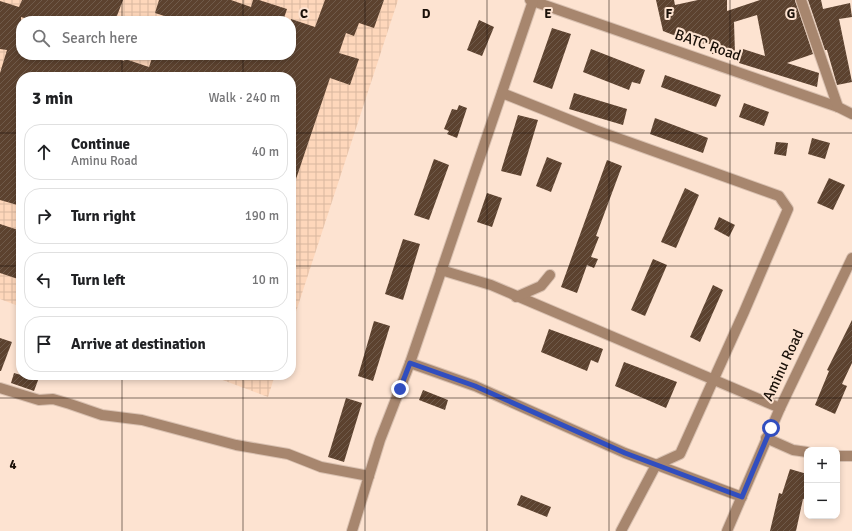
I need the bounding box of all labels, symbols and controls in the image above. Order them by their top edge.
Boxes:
text: C [300,6,308,22]
text: D [422,6,431,22]
text: E [544,6,552,22]
text: F [666,6,673,22]
text: G [787,6,795,22]
search box [16,16,296,60]
street label: BATC Road [673,25,743,65]
icon: search [30,27,52,49]
text: Search here [62,29,138,47]
text: 3 min [32,88,73,109]
text: Walk · 240 m [209,90,280,106]
text: Continue [71,135,130,153]
icon: ahead [33,141,55,163]
text: 40 m [252,144,279,160]
text: Aminu Road [71,153,138,169]
icon: right [33,205,55,227]
text: Turn right [71,207,136,225]
text: 190 m [245,208,279,224]
icon: left [33,269,55,291]
text: Turn left [71,271,125,289]
text: 10 m [252,272,279,288]
street label: Aminu Road [759,326,807,404]
icon: arrive [33,333,55,355]
text: Arrive at destination [71,335,206,353]
route end [391,380,409,398]
route start [762,419,780,437]
map controls [804,447,840,519]
button: + [804,447,840,483]
text: 4 [9,457,17,473]
button: − [804,483,840,519]

